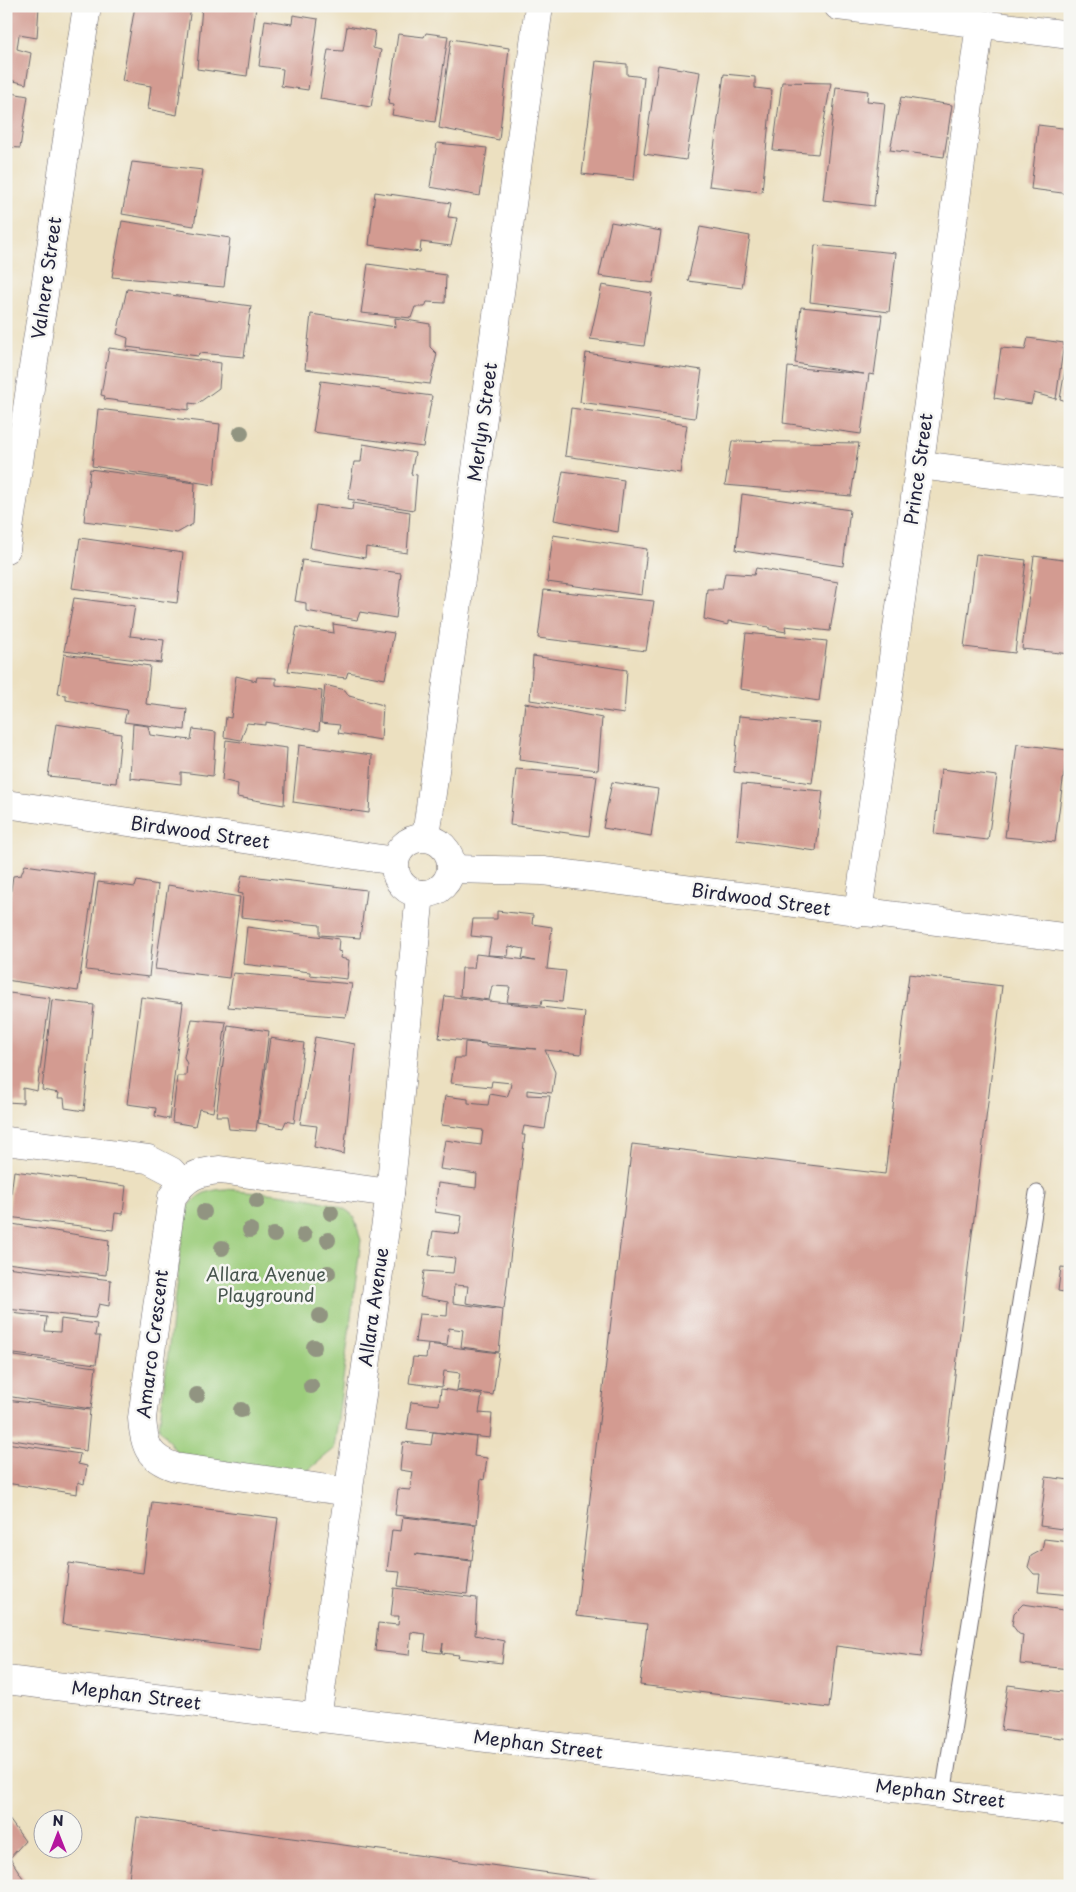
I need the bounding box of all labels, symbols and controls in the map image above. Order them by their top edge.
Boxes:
street label: Valnere Street [24,215,67,341]
street label: Merlyn Street [460,360,503,483]
street label: Prince Street [896,411,939,526]
street label: Birdwood Street [129,808,271,855]
street label: Birdwood Street [690,875,832,922]
street label: Allara Avenue [351,1245,394,1368]
park label: Allara Avenue Playground [206,1260,326,1308]
street label: Amarco Crescent [129,1268,174,1420]
street label: Mephan Street [70,1673,202,1716]
street label: Mephan Street [472,1722,604,1765]
street label: Mephan Street [874,1771,1006,1814]
north arrow [32,1810,82,1860]
text: N [52,1810,64,1831]

